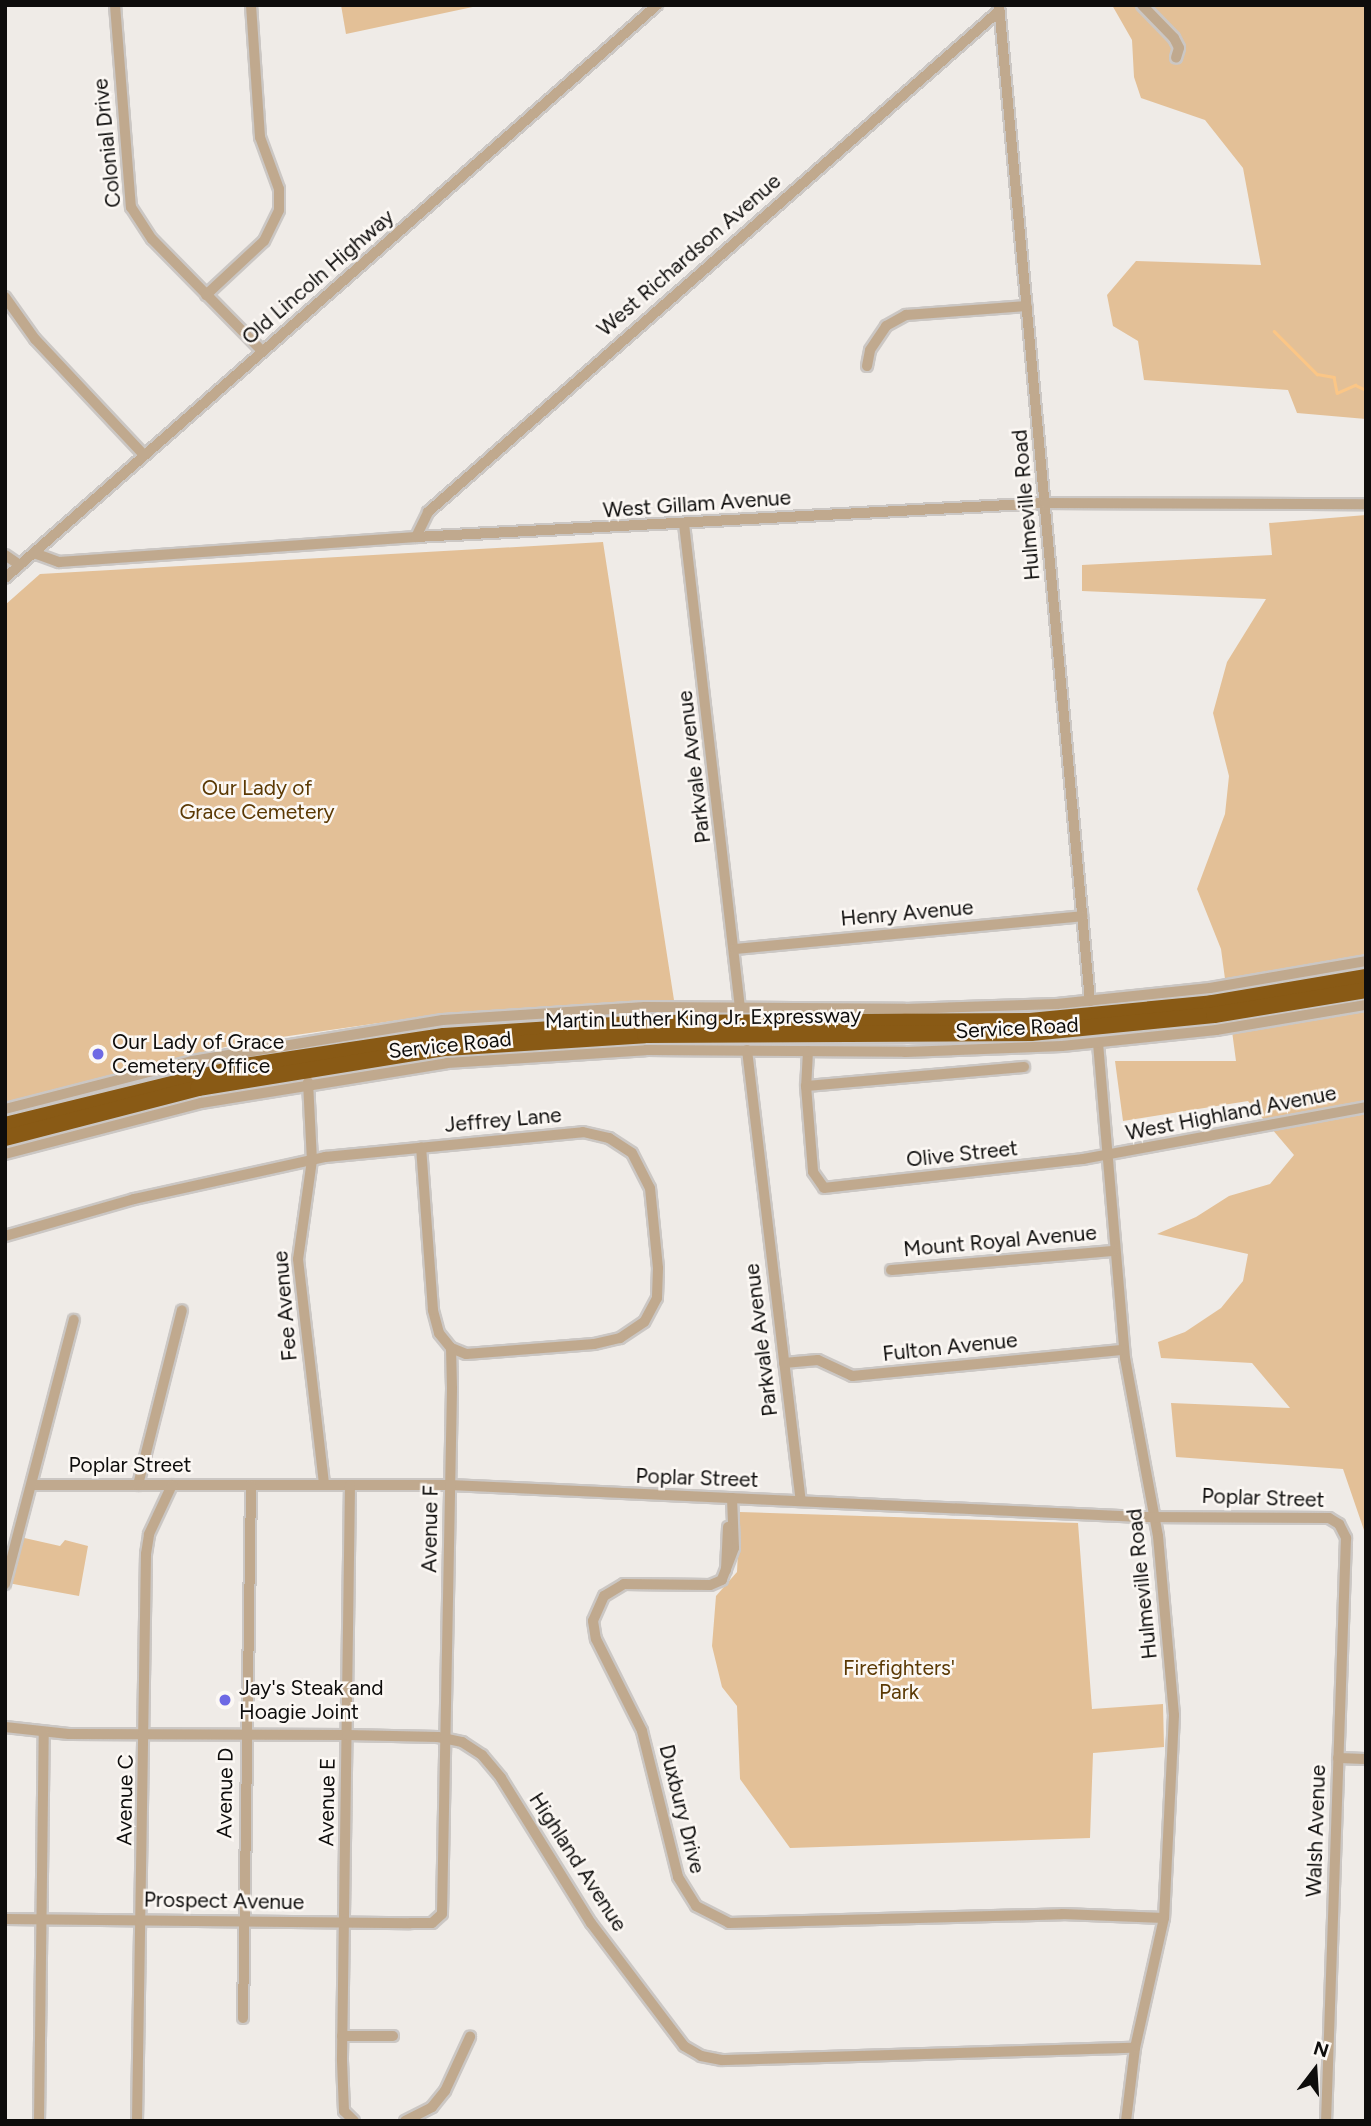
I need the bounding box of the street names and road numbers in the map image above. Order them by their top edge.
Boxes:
street label: Colonial Drive [88,77,126,209]
street label: West Richardson Avenue [592,168,786,342]
street label: Old Lincoln Highway [237,204,399,350]
street label: Hulmeville Road [1007,429,1045,581]
street label: West Gillam Avenue [602,485,792,523]
street label: Parkvale Avenue [672,689,716,845]
street label: Henry Avenue [840,895,974,931]
street label: Martin Luther King Jr. Expressway [545,1003,861,1033]
street label: Service Road [955,1012,1079,1044]
street label: Service Road [387,1026,513,1064]
street label: West Highland Avenue [1124,1080,1338,1146]
street label: Jeffrey Lane [444,1102,562,1138]
street label: Olive Street [905,1136,1019,1172]
street label: Mount Royal Avenue [902,1220,1098,1262]
street label: Fee Avenue [268,1250,302,1362]
street label: Parkvale Avenue [739,1262,783,1418]
street label: Fulton Avenue [881,1327,1019,1367]
street label: Poplar Street [69,1452,191,1478]
street label: Poplar Street [635,1463,759,1493]
street label: Poplar Street [1201,1483,1325,1513]
street label: Avenue F [417,1485,443,1573]
street label: Hulmeville Road [1122,1508,1162,1660]
street label: Duxbury Drive [654,1742,710,1876]
street label: Avenue D [212,1747,238,1839]
street label: Avenue C [112,1754,138,1846]
street label: Avenue E [314,1757,340,1847]
street label: Walsh Avenue [1301,1764,1331,1898]
street label: Highland Avenue [524,1788,632,1936]
street label: Prospect Avenue [144,1887,304,1915]

